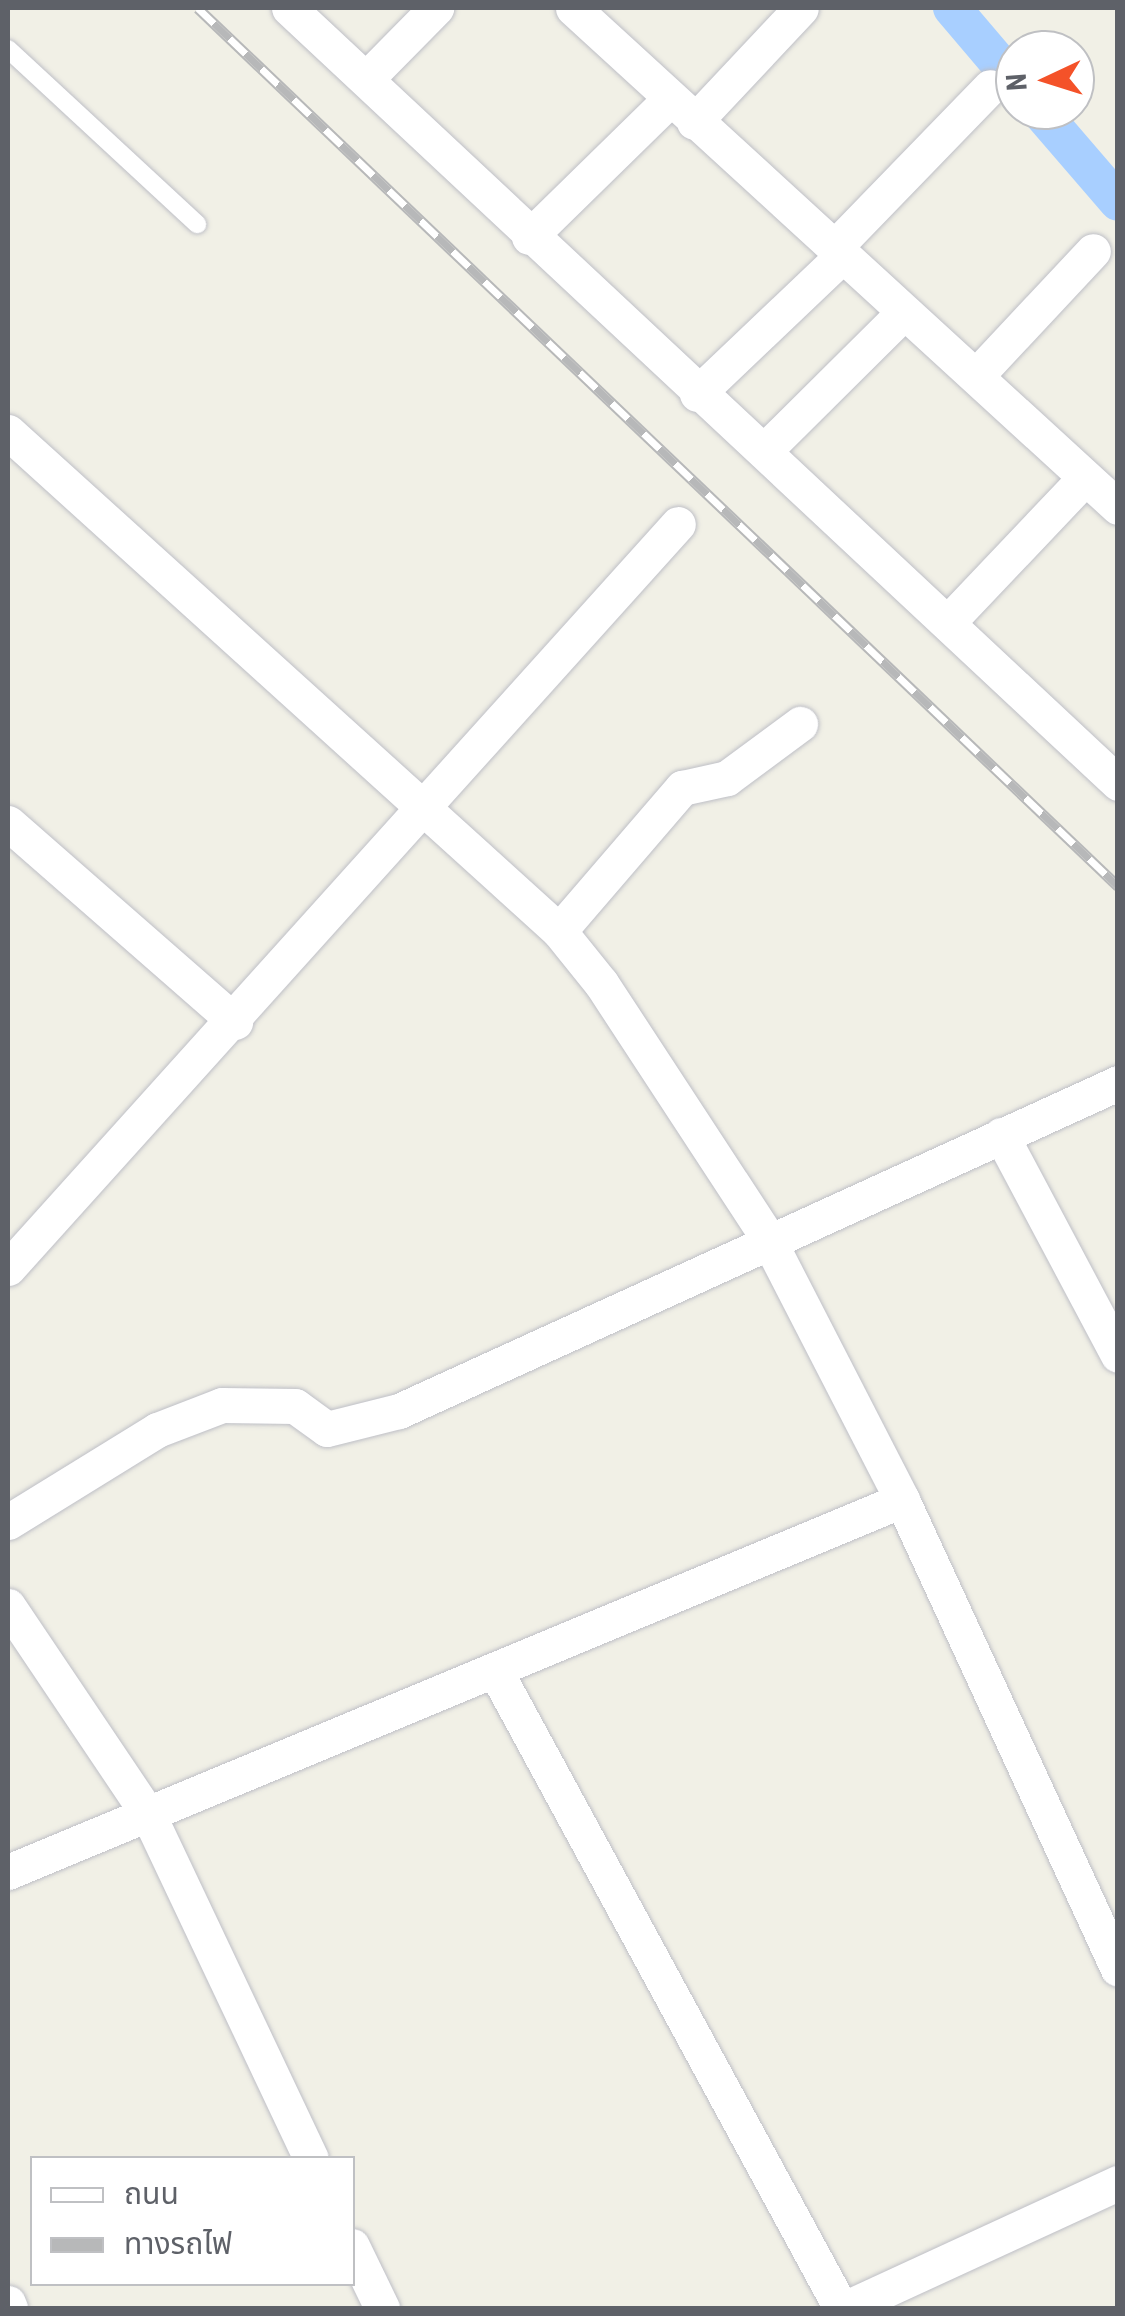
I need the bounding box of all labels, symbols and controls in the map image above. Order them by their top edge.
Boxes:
north arrow [995,30,1095,130]
text: N [1000,72,1034,92]
legend [30,2156,355,2286]
text: ถนน [124,2176,179,2211]
text: ทางรถไฟ [124,2226,232,2261]

